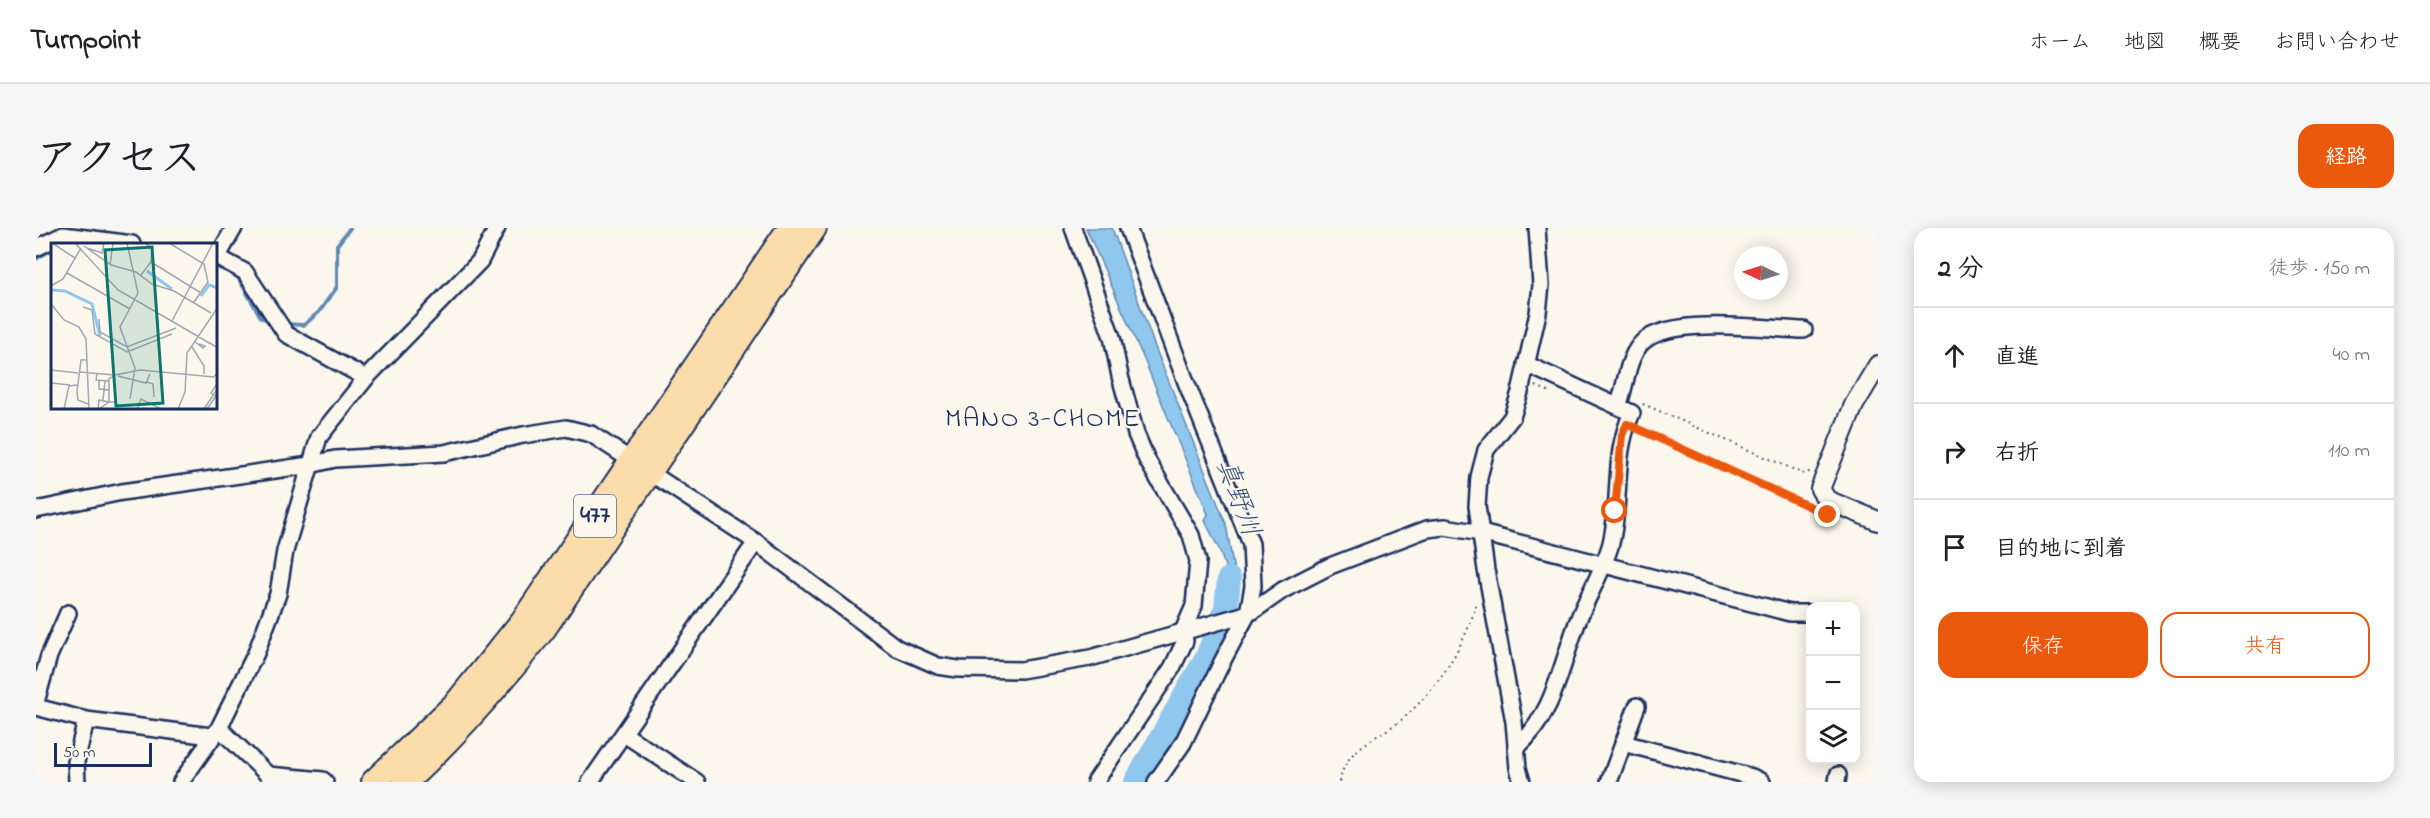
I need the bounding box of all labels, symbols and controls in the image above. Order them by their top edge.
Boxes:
text: Turnpoint [30,21,141,62]
text: ホーム [2029,28,2091,58]
text: 地図 [2124,28,2166,58]
text: 概要 [2199,28,2241,58]
text: お問い合わせ [2274,28,2400,58]
button: 経路 [2298,124,2394,188]
text: アクセス [36,130,201,191]
inset map [51,243,218,410]
north arrow [1734,246,1788,300]
text: 2 分 [1938,251,1983,289]
text: 徒歩 · 150 m [2269,255,2370,284]
icon: ahead [1938,339,1971,372]
text: 40 m [2333,341,2370,370]
text: 直進 [1995,342,2039,374]
district label: MANO 3-CHOME [945,400,1141,439]
icon: right [1938,435,1971,468]
text: 110 m [2328,437,2370,466]
text: 右折 [1995,438,2039,470]
water label: 真野川 [1205,453,1269,543]
road number: 477 [574,495,616,537]
route start [1601,497,1627,523]
route end [1814,501,1840,527]
icon: arrive [1938,531,1971,564]
text: 目的地に到着 [1995,534,2127,566]
map controls [1806,602,1860,764]
button: + [1806,602,1860,656]
button: 保存 [1938,612,2148,678]
button: 共有 [2160,612,2370,678]
button: − [1806,656,1860,710]
button: layers [1806,710,1860,764]
scale bar [54,740,152,768]
text: 50 m [63,741,95,765]

